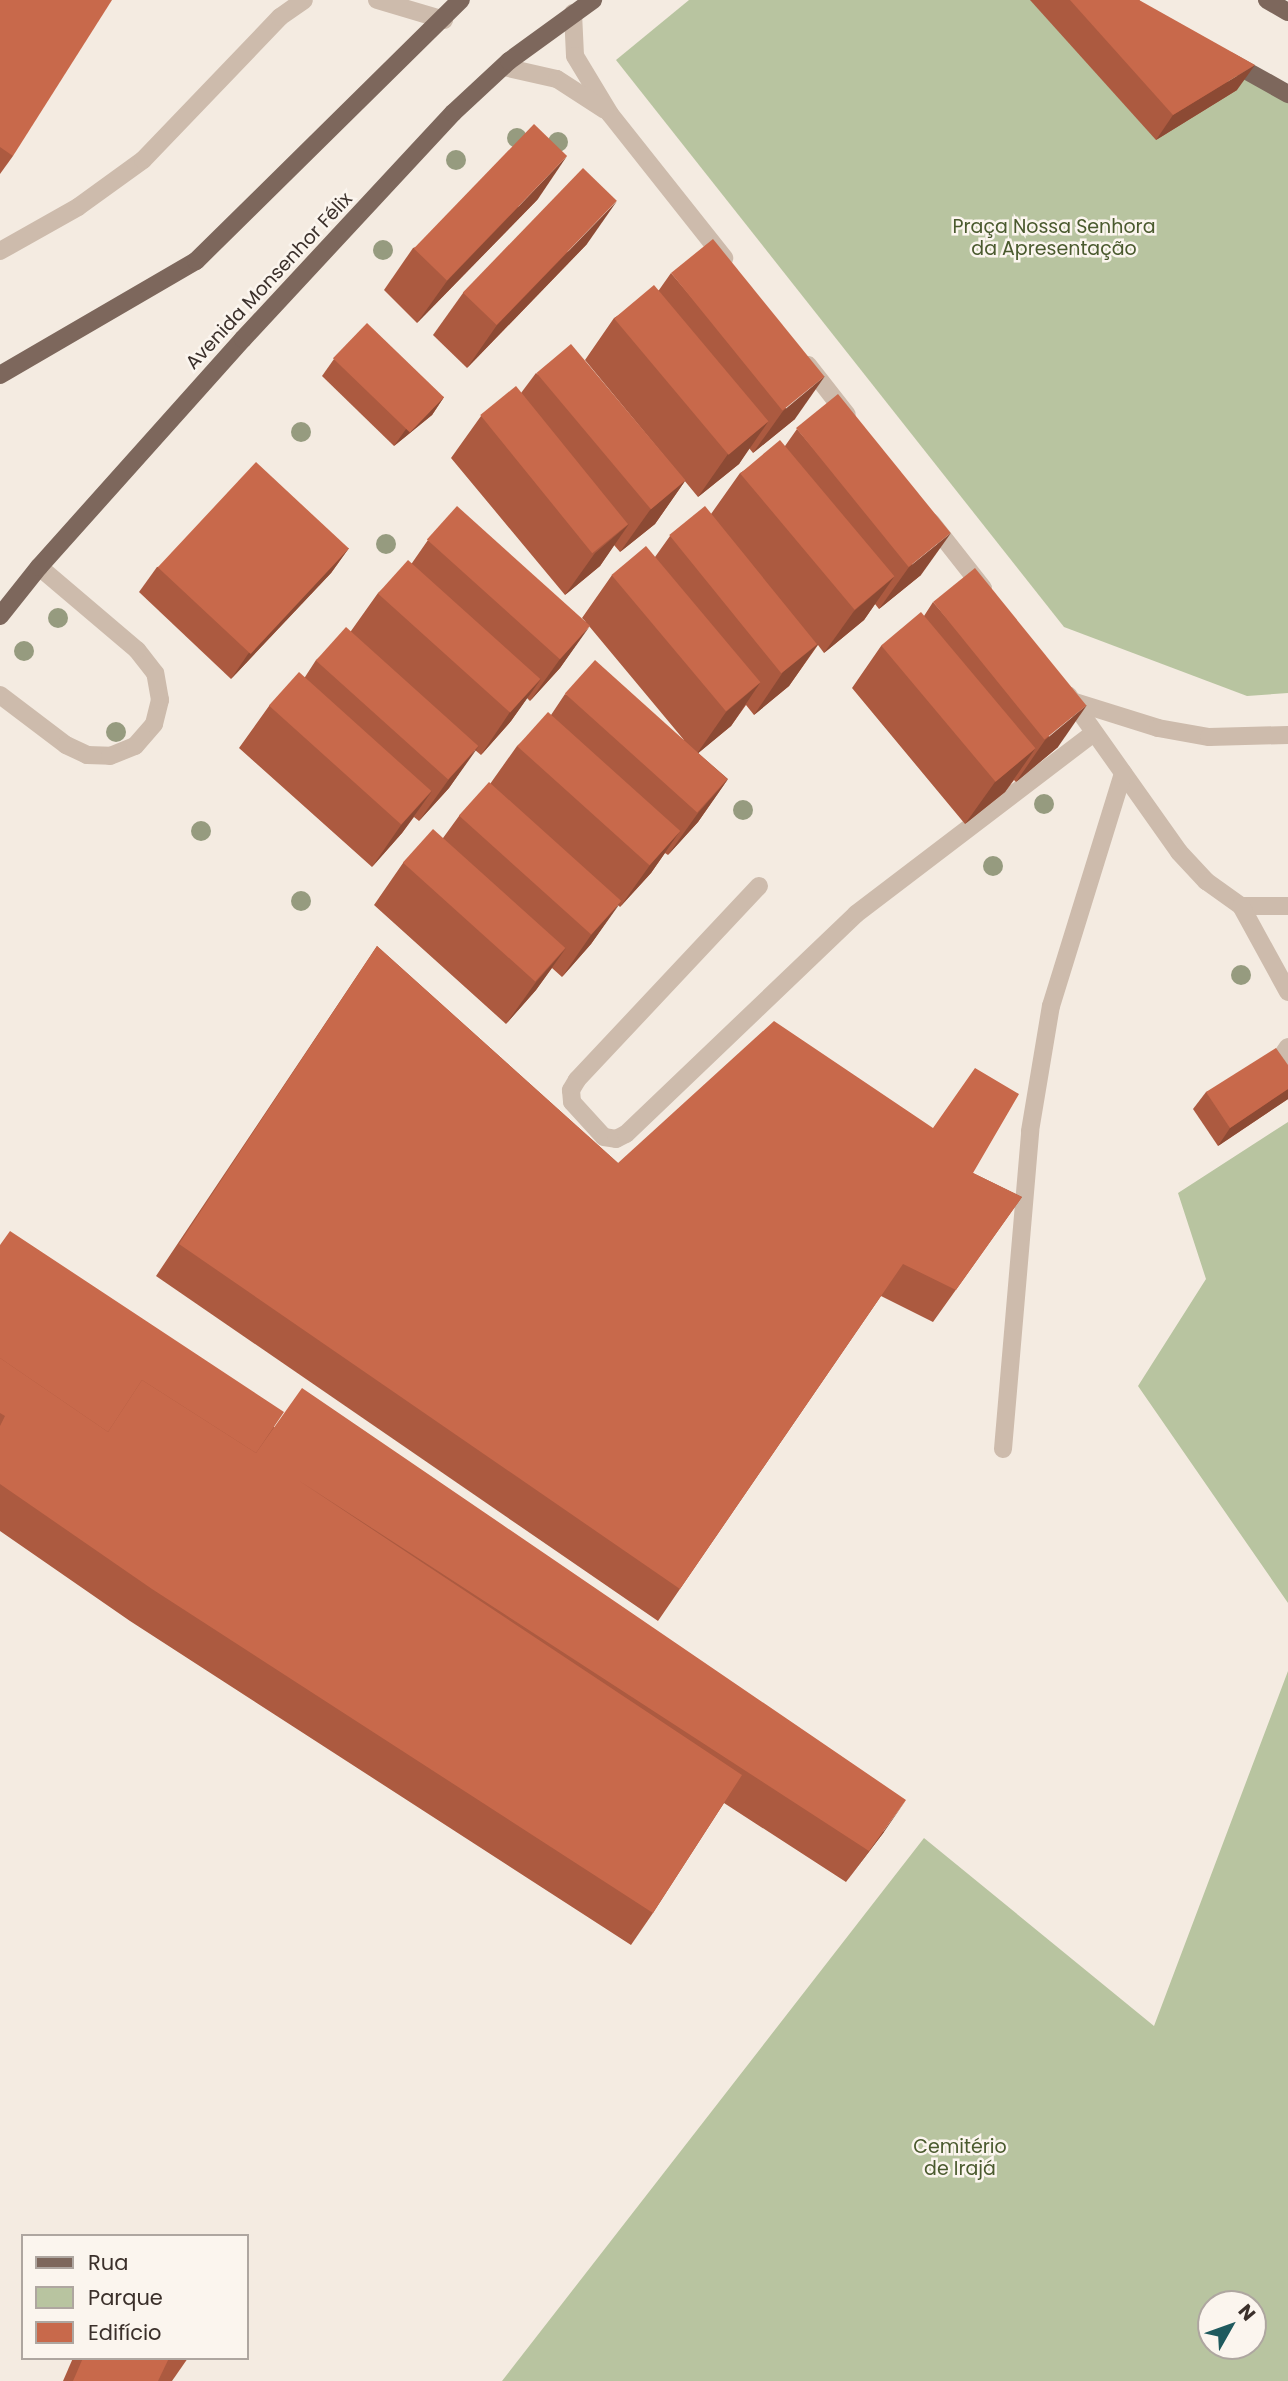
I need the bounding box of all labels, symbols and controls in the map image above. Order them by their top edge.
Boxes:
street label: Avenida Monsenhor Félix [181,188,357,374]
park label: Praça Nossa Senhora da Apresentação [953,216,1155,260]
park label: Cemitério de Irajá [913,2136,1007,2180]
legend [21,2234,248,2360]
text: Rua [88,2248,128,2277]
text: Parque [88,2283,163,2312]
north arrow [1197,2290,1267,2360]
text: N [1232,2298,1262,2327]
text: Edifício [88,2318,162,2347]

